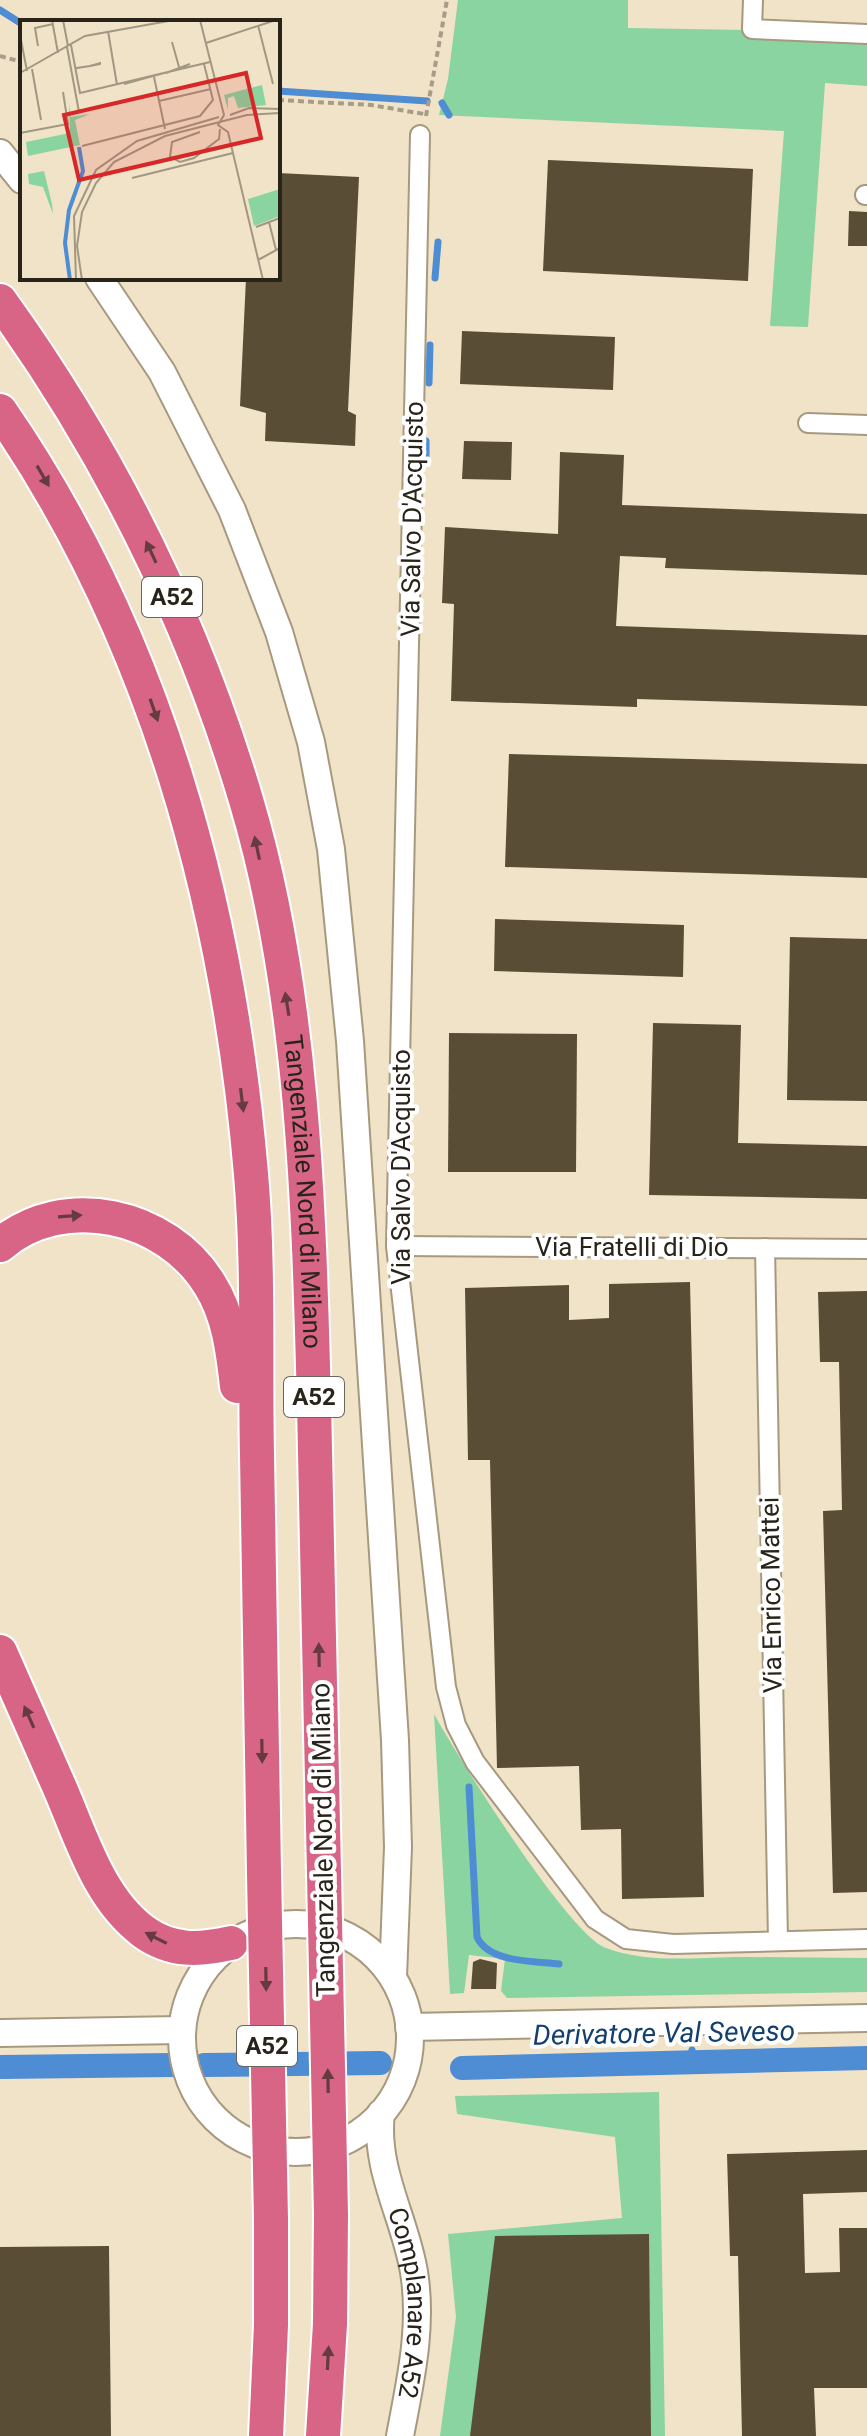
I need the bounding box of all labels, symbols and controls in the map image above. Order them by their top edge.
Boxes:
inset map [20,20,280,280]
street label: Via Salvo D'Acquisto [395,401,429,637]
one-way arrow [36,465,50,487]
one-way arrow [144,540,158,563]
road number: A52 [142,577,202,617]
one-way arrow [149,698,161,722]
one-way arrow [250,836,263,861]
one-way arrow [280,991,293,1016]
street label: Tangenziale Nord di Milano [278,1033,328,1349]
street label: Via Salvo D'Acquisto [386,1049,416,1285]
one-way arrow [236,1088,249,1113]
one-way arrow [58,1209,83,1222]
street label: Via Fratelli di Dio [535,1232,729,1262]
road number: A52 [284,1377,344,1417]
street label: Via Enrico Mattei [754,1496,788,1694]
one-way arrow [313,1642,326,1667]
street label: Tangenziale Nord di Milano [305,1683,341,1997]
one-way arrow [22,1705,35,1729]
one-way arrow [256,1739,268,1764]
one-way arrow [145,1931,168,1944]
one-way arrow [260,1967,272,1992]
water label: Derivatore Val Seveso [533,2014,795,2052]
road number: A52 [237,2026,297,2066]
one-way arrow [322,2068,335,2093]
street label: Complanare A52 [382,2204,432,2401]
one-way arrow [322,2345,335,2370]

